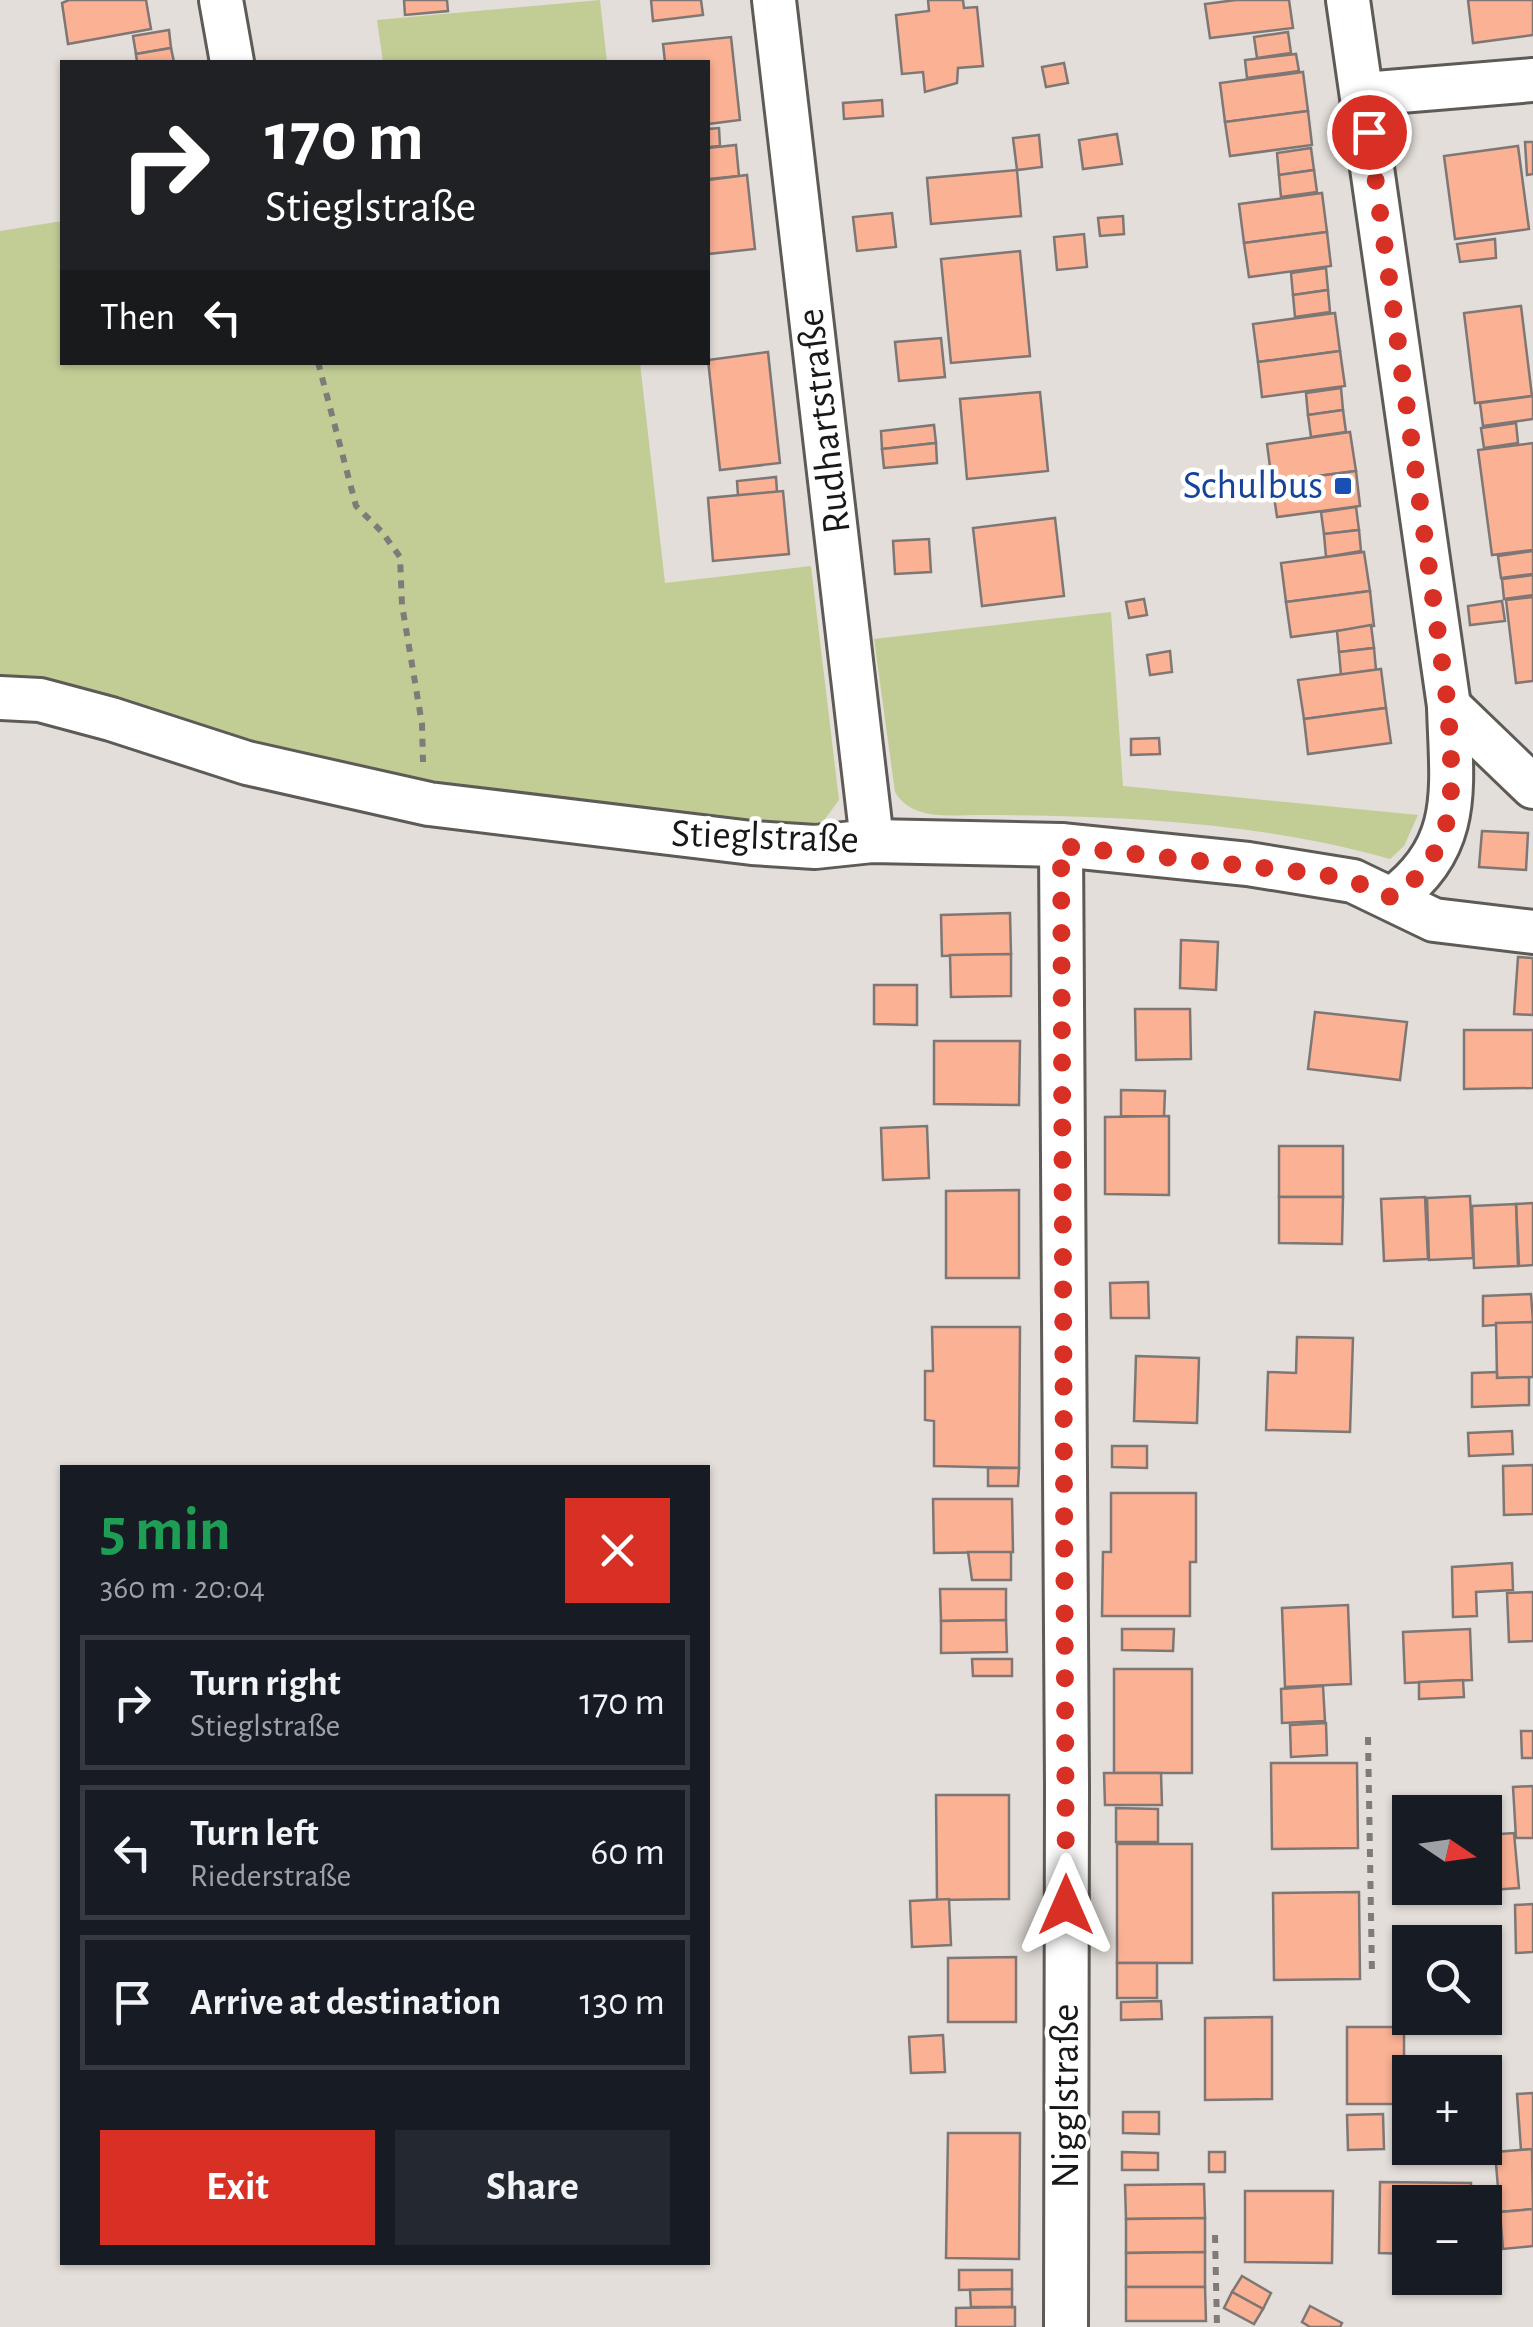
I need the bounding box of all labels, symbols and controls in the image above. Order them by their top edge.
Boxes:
pin [1327,90,1412,175]
icon: right [100,100,230,230]
text: 170 m [265,103,424,173]
icon: arrive [1342,105,1397,160]
text: Stieglstraße [265,185,476,230]
icon: left [195,290,250,345]
text: Then [100,299,175,337]
street label: Rudhartstraße [790,306,858,536]
place label: Schulbus [1183,466,1323,506]
marker: Schulbus [1332,475,1354,497]
street label: Stieglstraße [670,814,860,860]
button: close [565,1498,670,1603]
text: 5 min [100,1501,231,1561]
text: 360 m · 20:04 [100,1572,265,1604]
text: Turn right [190,1665,340,1703]
icon: right [105,1675,160,1730]
text: 170 m [579,1684,665,1722]
text: Stieglstraße [190,1710,340,1742]
north arrow [1392,1795,1502,1905]
map controls [1392,1795,1502,2295]
text: Turn left [190,1815,318,1853]
icon: left [105,1825,160,1880]
text: 60 m [590,1834,665,1872]
position arrow [1014,1853,1118,1957]
text: Riederstraße [190,1860,351,1892]
button: search [1392,1925,1502,2035]
icon: arrive [105,1975,160,2030]
text: Arrive at destination [190,1984,501,2022]
text: 130 m [580,1984,665,2022]
street label: Nigglstraße [1046,2004,1086,2189]
button: + [1392,2055,1502,2165]
button: Exit [100,2130,375,2245]
button: Share [395,2130,670,2245]
button: − [1392,2185,1502,2295]

